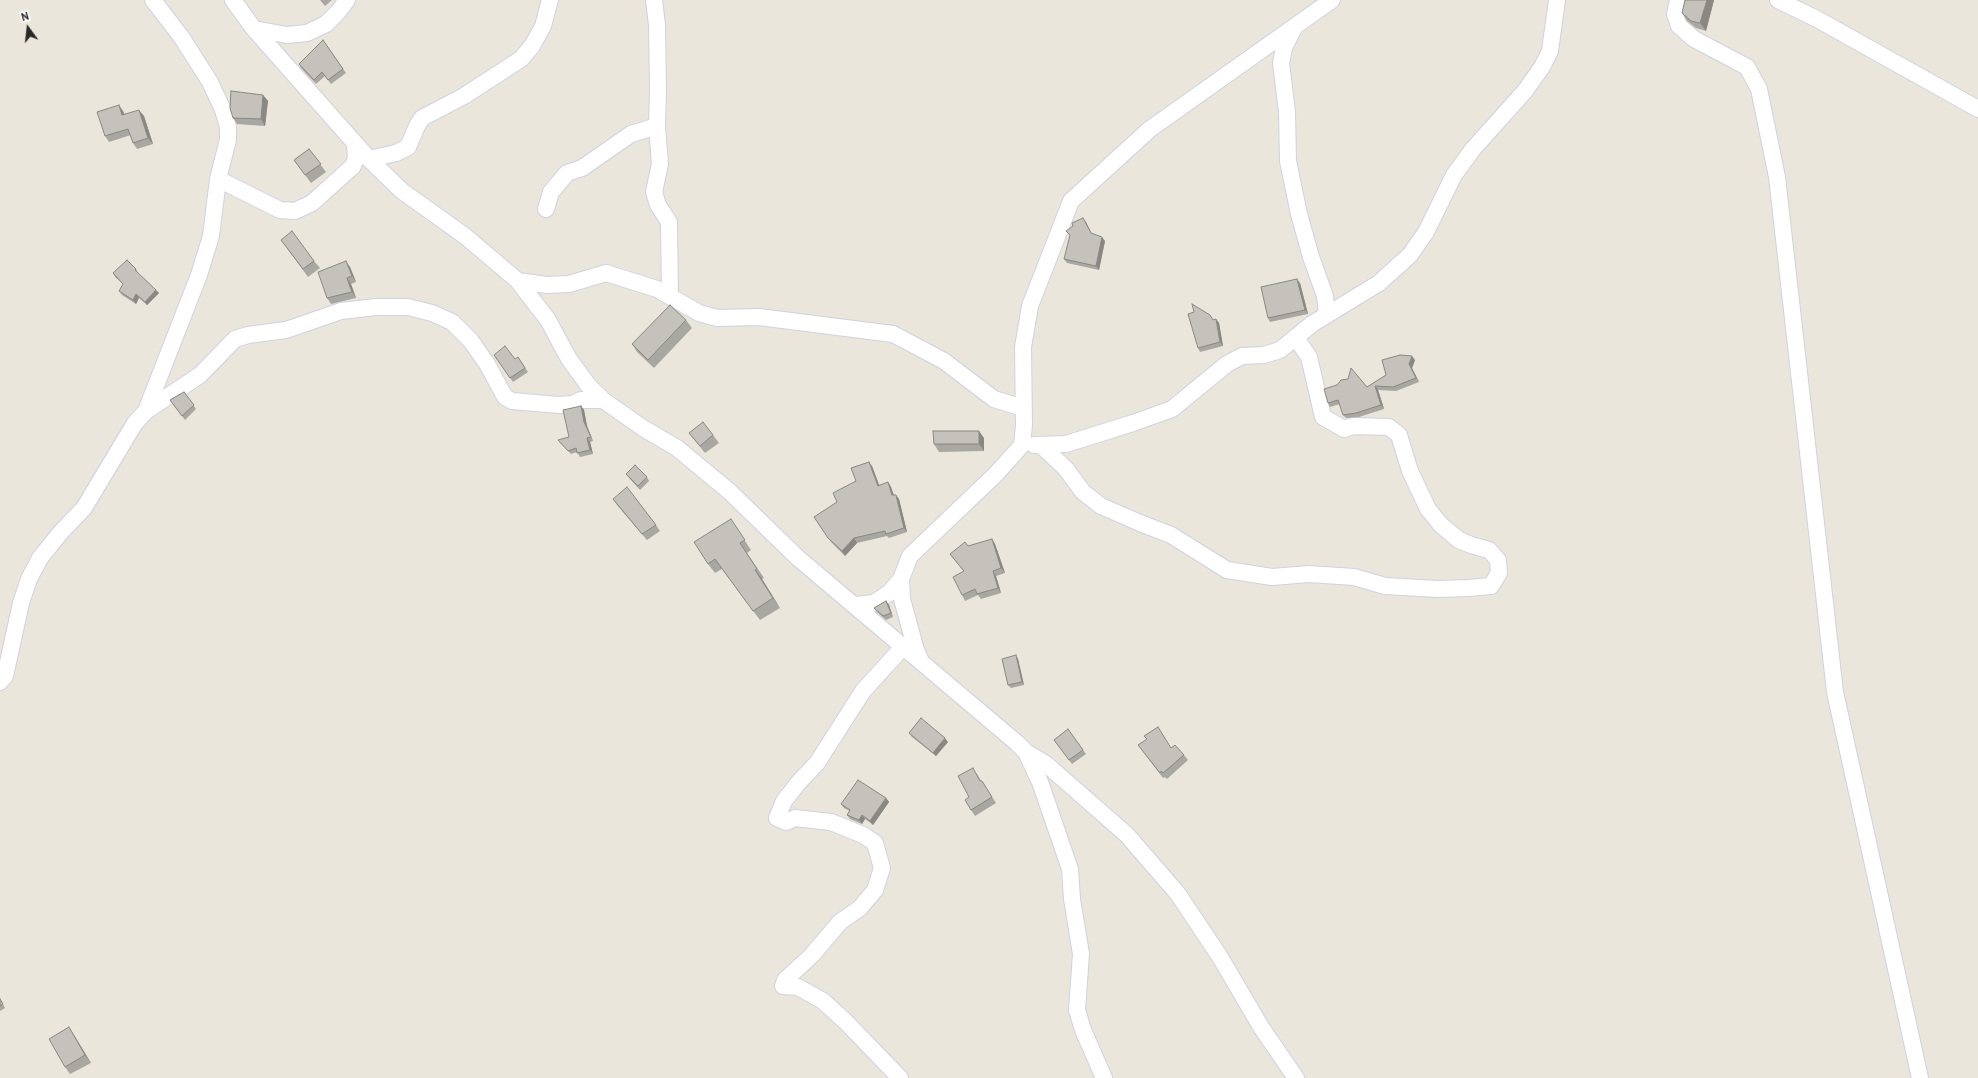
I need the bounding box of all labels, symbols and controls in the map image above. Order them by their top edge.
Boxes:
north arrow [8,8,48,48]
text: N [20,9,30,24]

